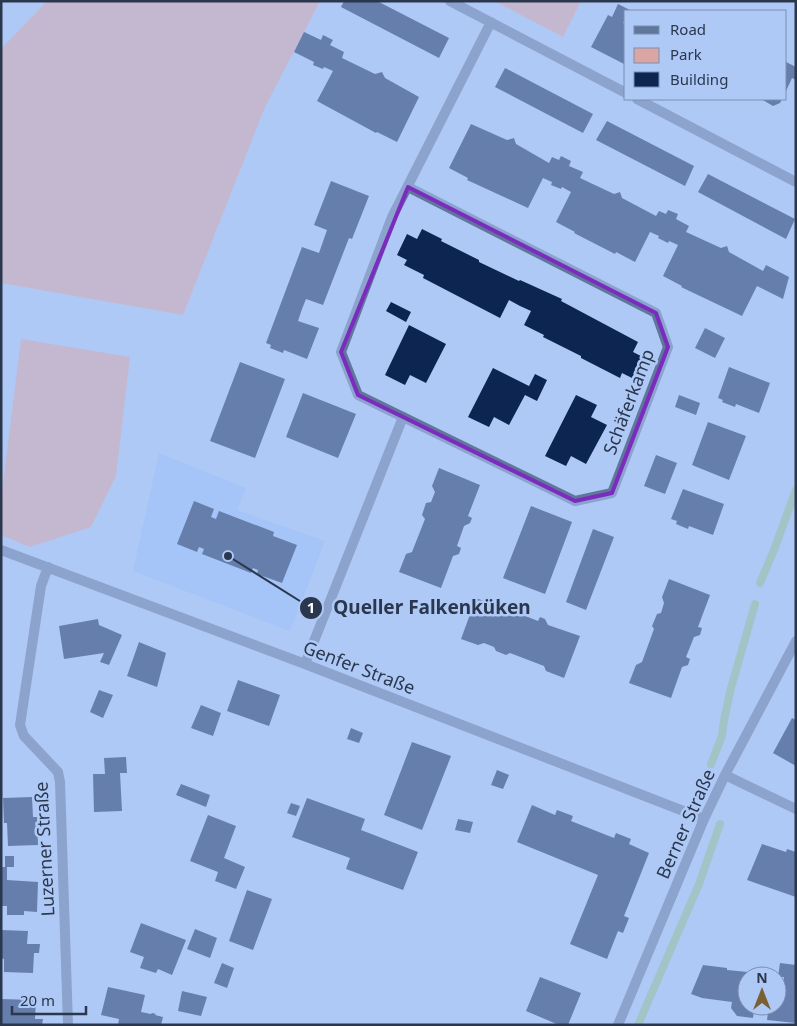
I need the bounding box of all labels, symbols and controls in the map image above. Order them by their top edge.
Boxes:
legend [624,10,787,100]
text: Road [670,19,706,39]
text: Park [670,44,702,64]
text: Building [670,69,728,89]
street label: Schäferkamp [597,345,659,458]
callout: Queller Falkenküken [299,591,541,625]
text: Queller Falkenküken [333,594,531,620]
text: 1 [307,597,315,617]
street label: Genfer Straße [300,635,419,699]
street label: Berner Straße [650,765,720,882]
street label: Luzerner Straße [28,781,60,917]
north arrow [737,966,787,1016]
text: N [756,968,768,987]
scale bar [12,984,86,1016]
text: 20 m [20,990,55,1010]

